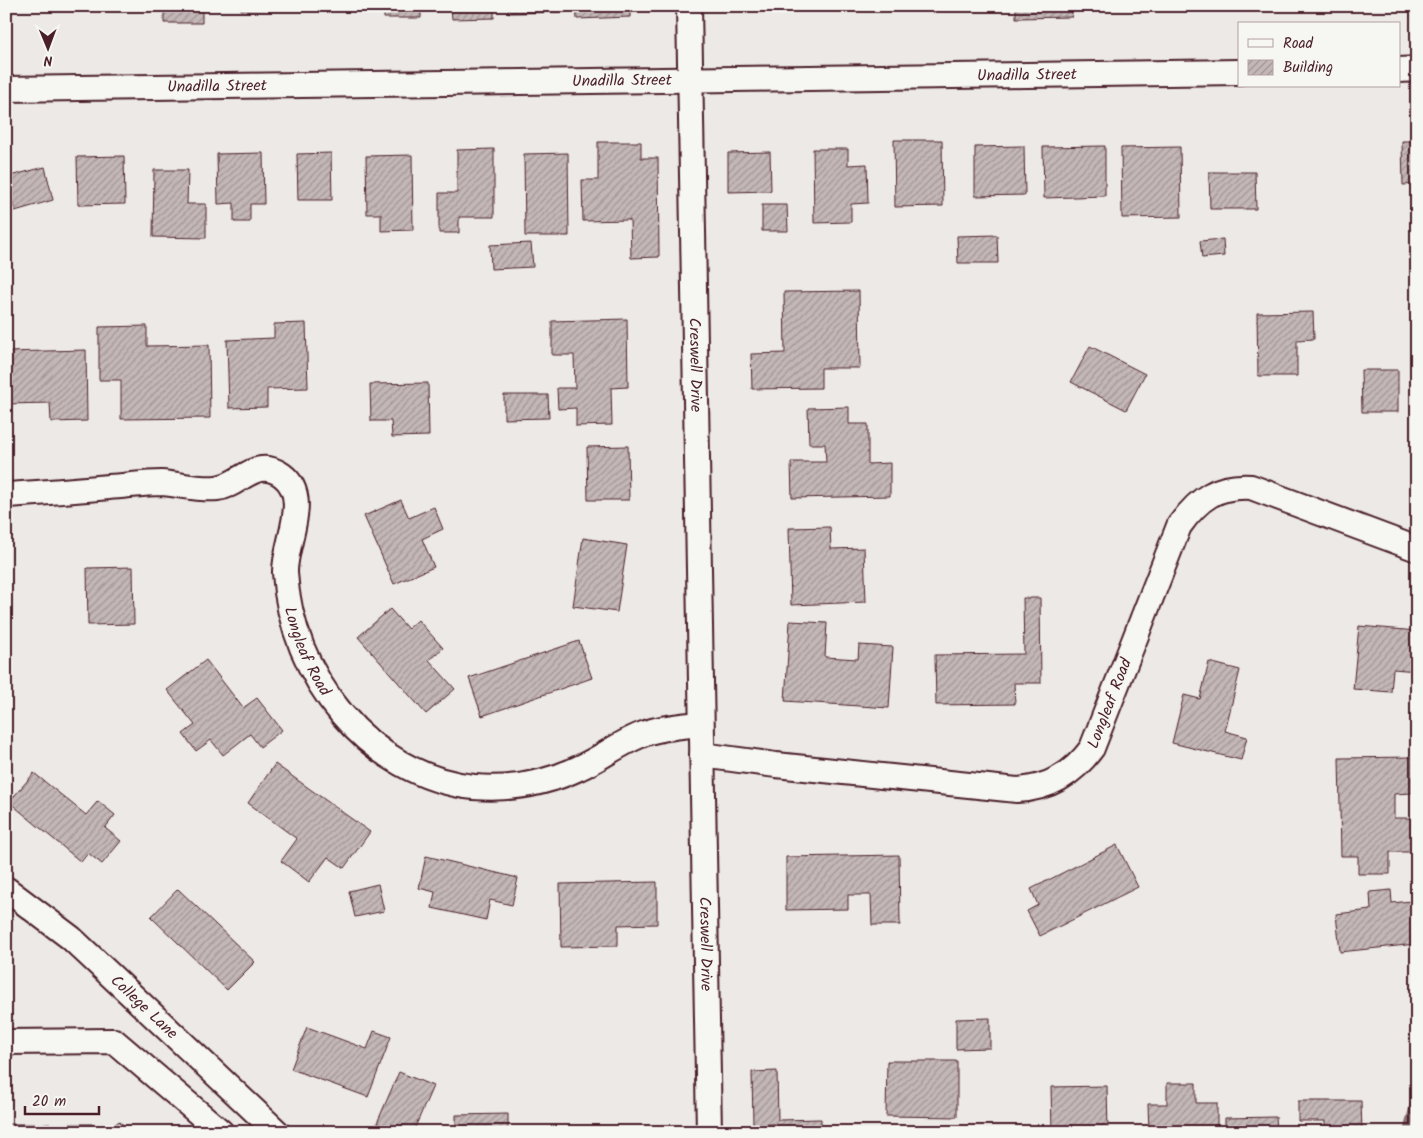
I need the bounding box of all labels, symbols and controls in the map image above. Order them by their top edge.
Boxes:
north arrow [22,22,72,72]
legend [1238,22,1400,88]
text: Road [1283,32,1314,56]
text: N [43,49,53,71]
text: Building [1283,56,1333,80]
street label: Unadilla Street [977,62,1078,88]
street label: Unadilla Street [572,67,673,94]
street label: Unadilla Street [167,73,268,99]
street label: Creswell Drive [682,317,709,412]
street label: Longleaf Road [277,604,338,702]
street label: Longleaf Road [1080,654,1139,752]
street label: Creswell Drive [692,896,719,991]
street label: College Lane [105,969,184,1045]
scale bar [25,1083,99,1115]
text: 20 m [32,1090,66,1114]

